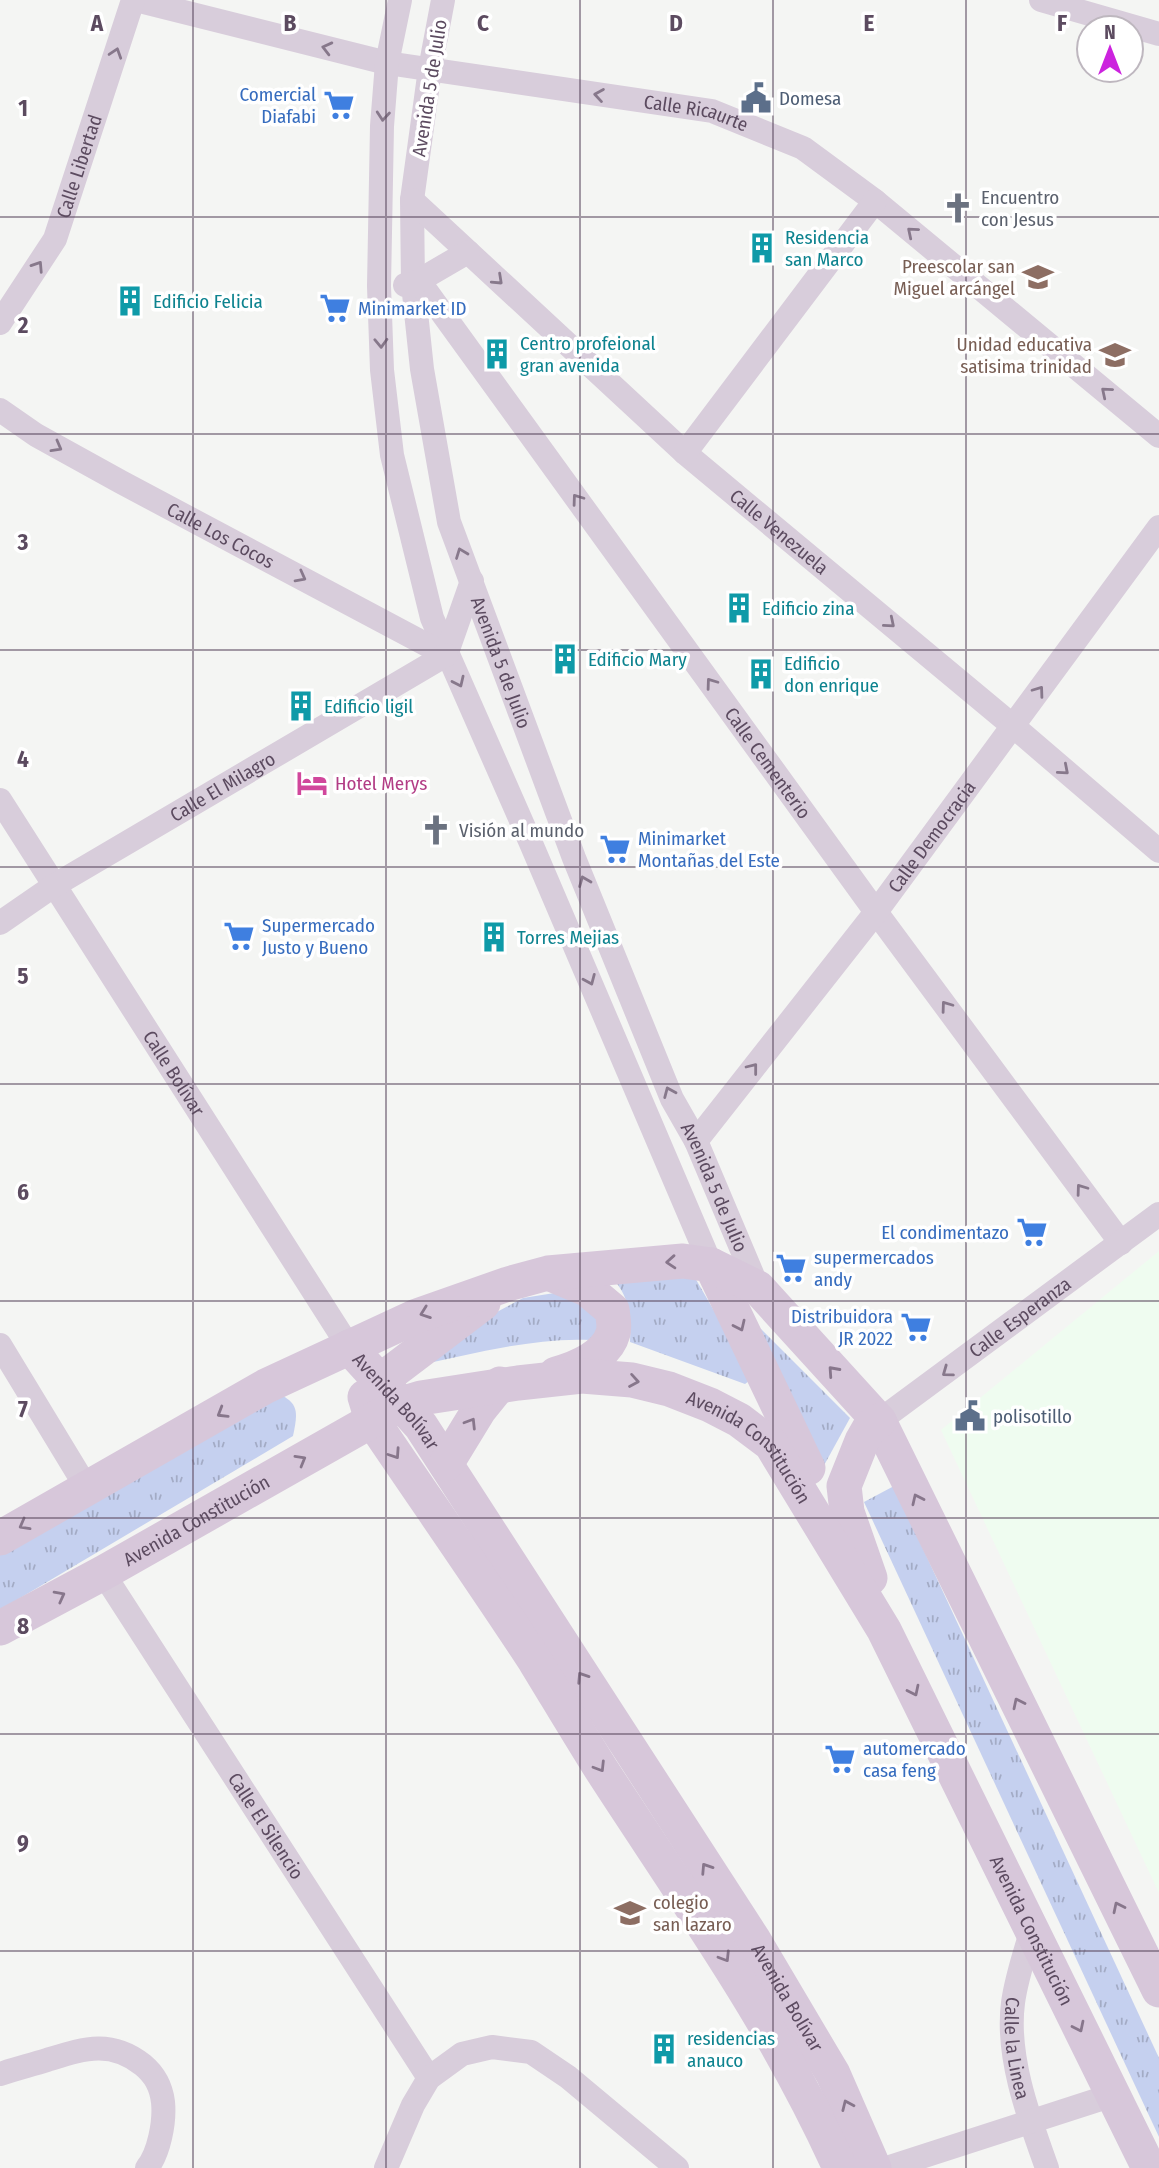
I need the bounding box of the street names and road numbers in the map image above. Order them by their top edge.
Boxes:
street label: Avenida 5 de Julio [407,18,452,158]
street label: Calle Ricaurte [642,90,751,136]
street label: Calle Libertad [52,112,107,221]
street label: Calle Venezuela [725,484,833,580]
street label: Calle Los Cocos [163,498,278,573]
street label: Avenida 5 de Julio [466,593,536,732]
street label: Calle Cementerio [720,703,816,823]
street label: Calle El Milagro [166,747,279,827]
street label: Calle Democracia [883,776,981,897]
street label: Calle Bolívar [138,1026,210,1121]
street label: Avenida 5 de Julio [676,1118,752,1255]
street label: Calle Esperanza [965,1272,1075,1363]
street label: Avenida Bolívar [348,1348,444,1454]
street label: Avenida Constitución [683,1386,815,1508]
street label: Avenida Constitución [119,1470,274,1571]
street label: Calle El Silencio [223,1769,309,1884]
street label: Avenida Constitución [985,1852,1078,2009]
street label: Avenida Bolívar [747,1940,828,2056]
street label: Calle la Linea [1000,1996,1034,2102]

